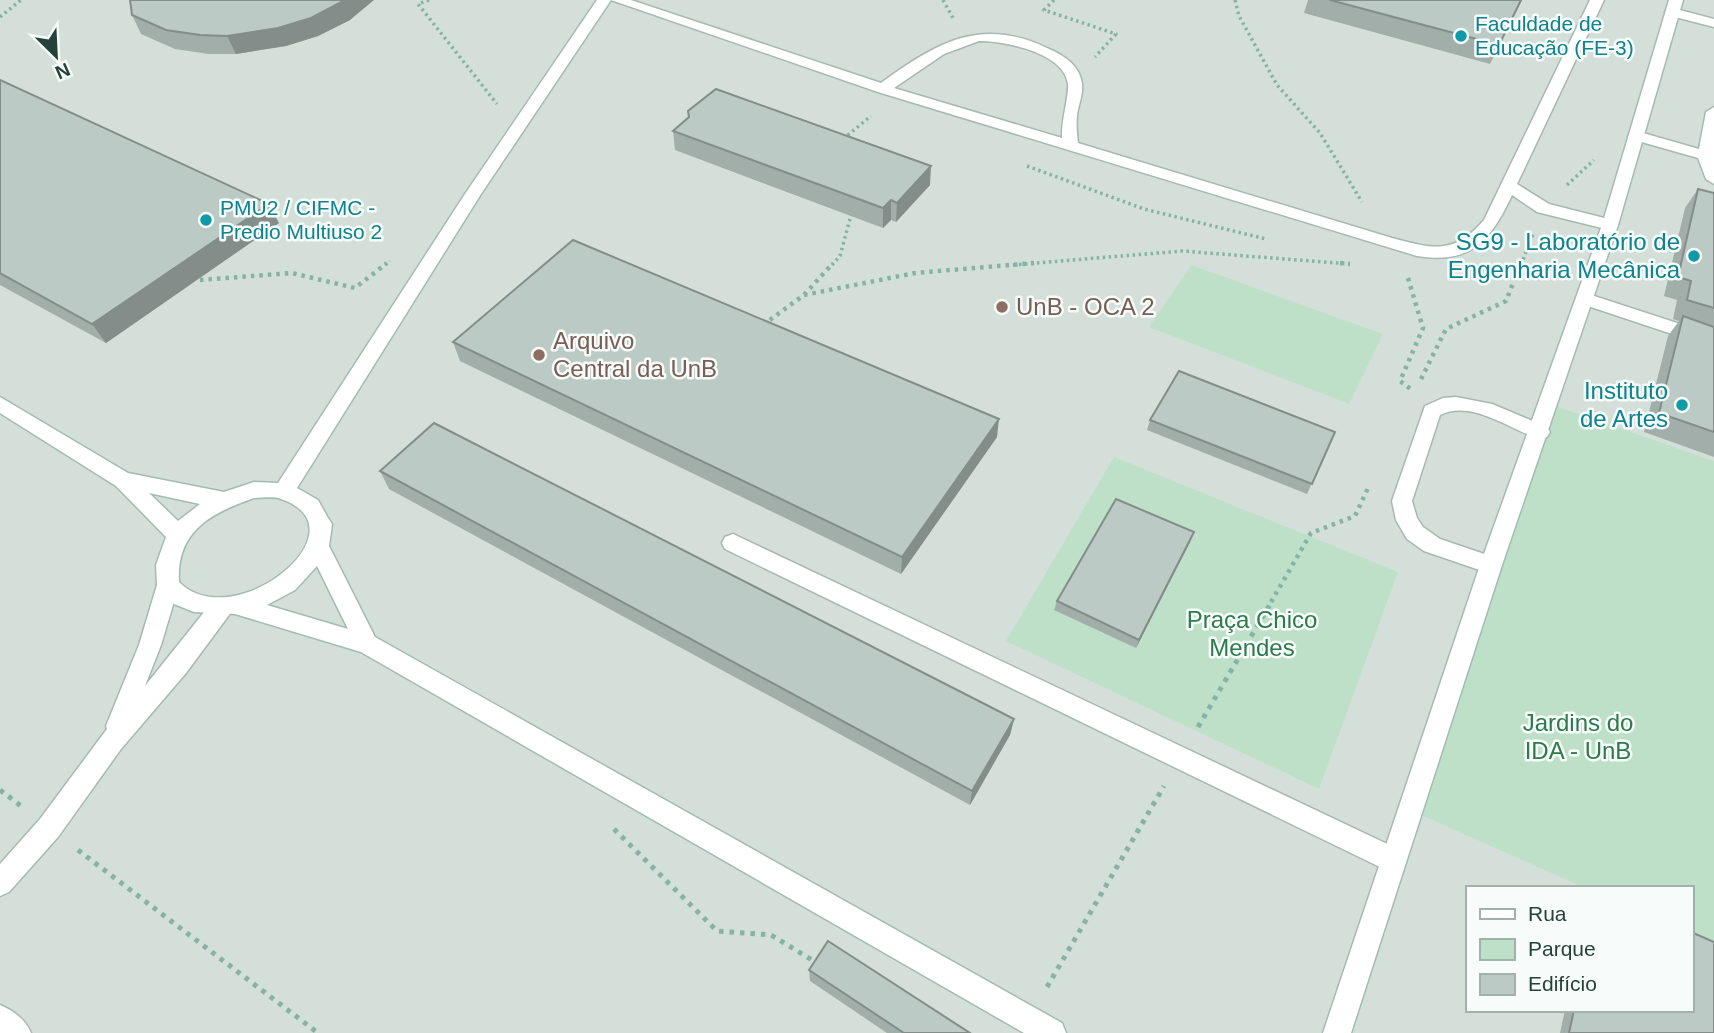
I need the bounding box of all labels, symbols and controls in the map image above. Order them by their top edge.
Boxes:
place label: Faculdade de Educação (FE-3) [1475,12,1634,59]
north arrow [21,21,91,91]
marker: Faculdade de Educação (FE-3) [1453,28,1469,44]
text: N [52,59,73,83]
place label: PMU2 / CIFMC - Predio Multiuso 2 [220,196,382,243]
marker: PMU2 / CIFMC - Predio Multiuso 2 [198,212,214,228]
place label: SG9 - Laboratório de Engenharia Mecânica [1448,228,1681,283]
marker: SG9 - Laboratório de Engenharia Mecânica [1686,248,1702,264]
place label: UnB - OCA 2 [1016,293,1155,320]
marker: UnB - OCA 2 [994,299,1010,315]
place label: Arquivo Central da UnB [553,327,717,382]
marker: Arquivo Central da UnB [531,347,547,363]
place label: Instituto de Artes [1580,377,1668,432]
marker: Instituto de Artes [1674,397,1690,413]
park label: Praça Chico Mendes [1187,606,1317,661]
park label: Jardins do IDA - UnB [1523,709,1633,764]
legend [1466,886,1693,1012]
text: Rua [1528,902,1567,925]
text: Parque [1528,937,1596,960]
text: Edifício [1528,972,1597,995]

